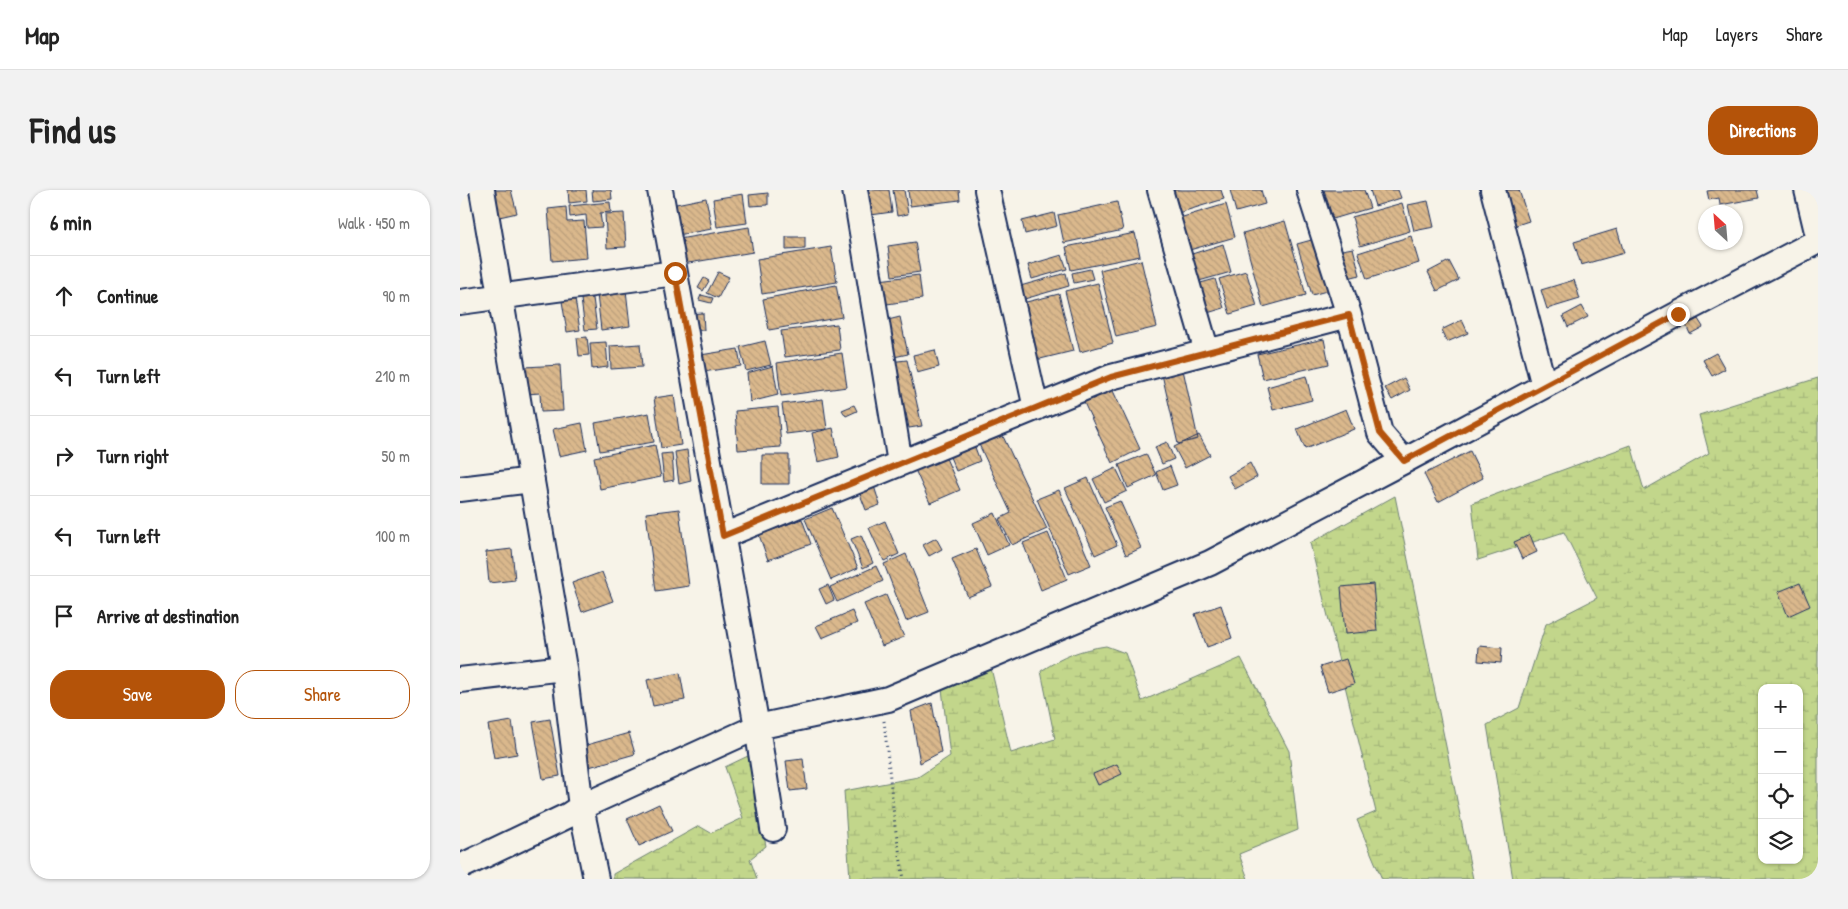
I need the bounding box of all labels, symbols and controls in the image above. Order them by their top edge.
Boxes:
text: Map [25,19,59,51]
text: Map [1662,22,1688,47]
text: Layers [1716,22,1758,47]
text: Share [1786,22,1823,47]
button: Directions [1708,106,1818,155]
text: Find us [30,107,116,154]
north arrow [1698,205,1743,250]
text: 6 min [50,208,92,237]
text: Walk · 450 m [338,212,410,234]
route start [664,262,687,285]
icon: ahead [50,282,78,310]
text: Continue [97,283,158,309]
text: 90 m [382,285,410,307]
route end [1667,303,1690,326]
icon: left [50,362,78,390]
text: Turn left [97,363,160,389]
text: 210 m [375,365,410,387]
icon: right [50,442,78,470]
text: Turn right [97,443,168,469]
text: 50 m [382,445,410,467]
icon: left [50,522,78,550]
text: Turn left [97,523,160,549]
text: 100 m [375,525,410,547]
icon: arrive [50,602,78,630]
text: Arrive at destination [97,603,239,629]
button: Save [50,670,225,719]
button: Share [235,670,410,719]
map controls [1758,684,1803,864]
button: + [1758,684,1803,729]
button: − [1758,729,1803,774]
button: locate [1758,774,1803,819]
button: layers [1758,819,1803,864]

